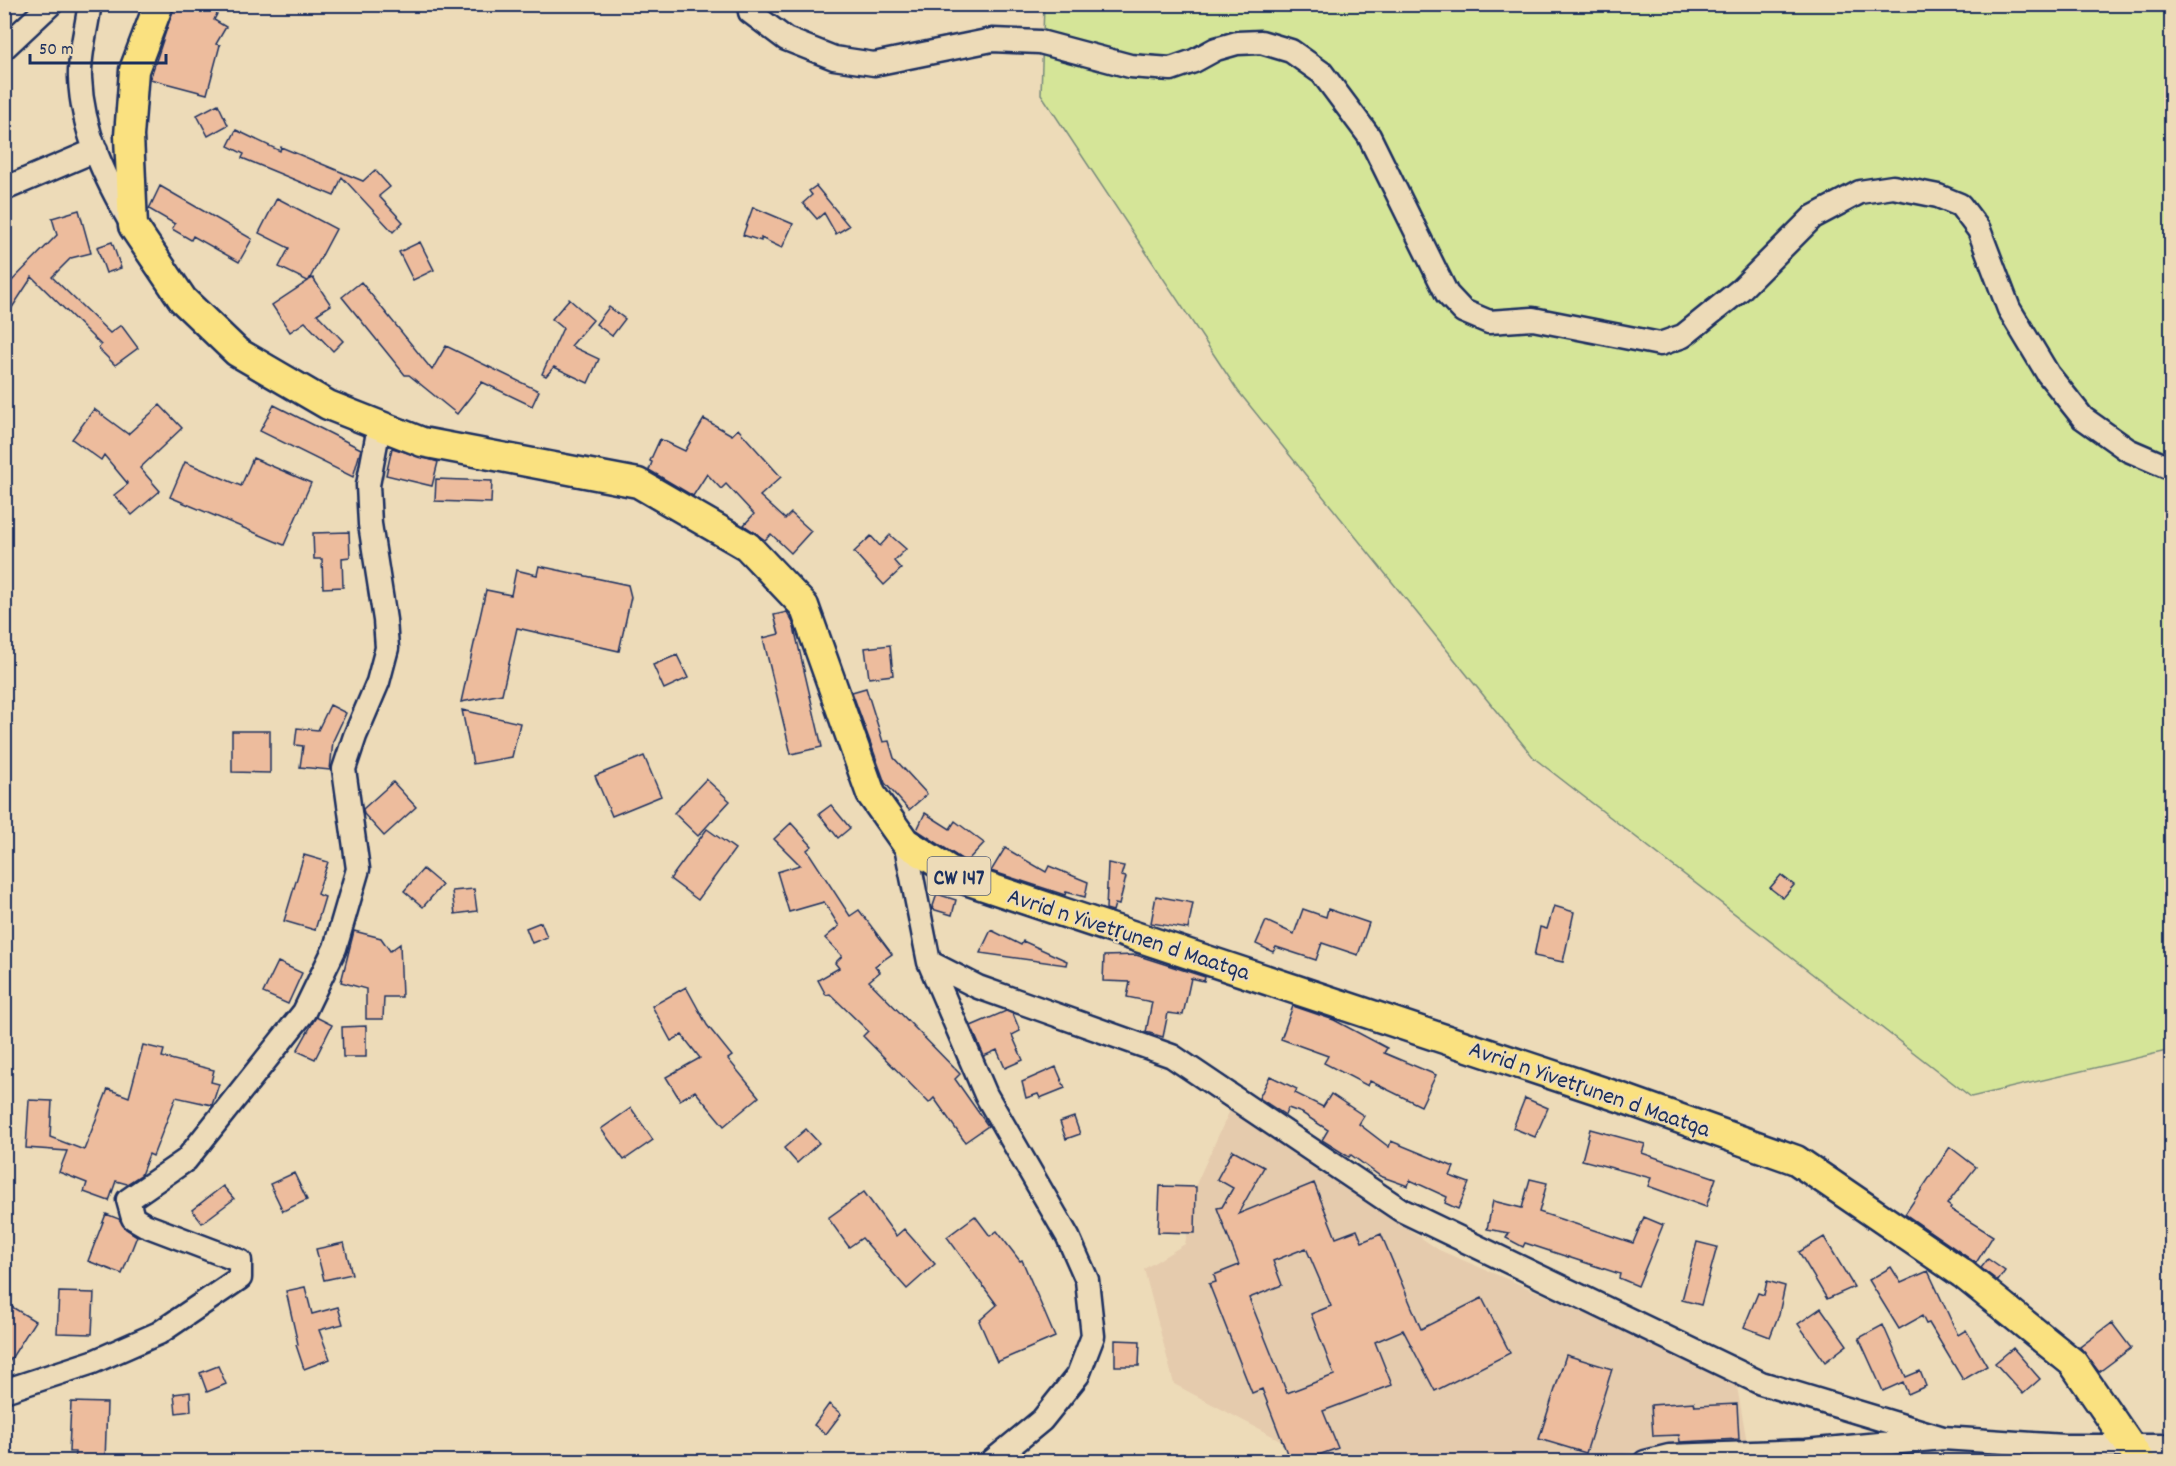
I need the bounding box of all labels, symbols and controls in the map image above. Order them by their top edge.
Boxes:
scale bar [30,27,166,65]
text: 50 m [39,38,74,63]
road number: CW 147 [928,857,990,895]
street label: Avrid n Yivetṛunen d Maatqa [1002,881,1254,991]
street label: Avrid n Yivetṛunen d Maatqa [1464,1034,1715,1148]

